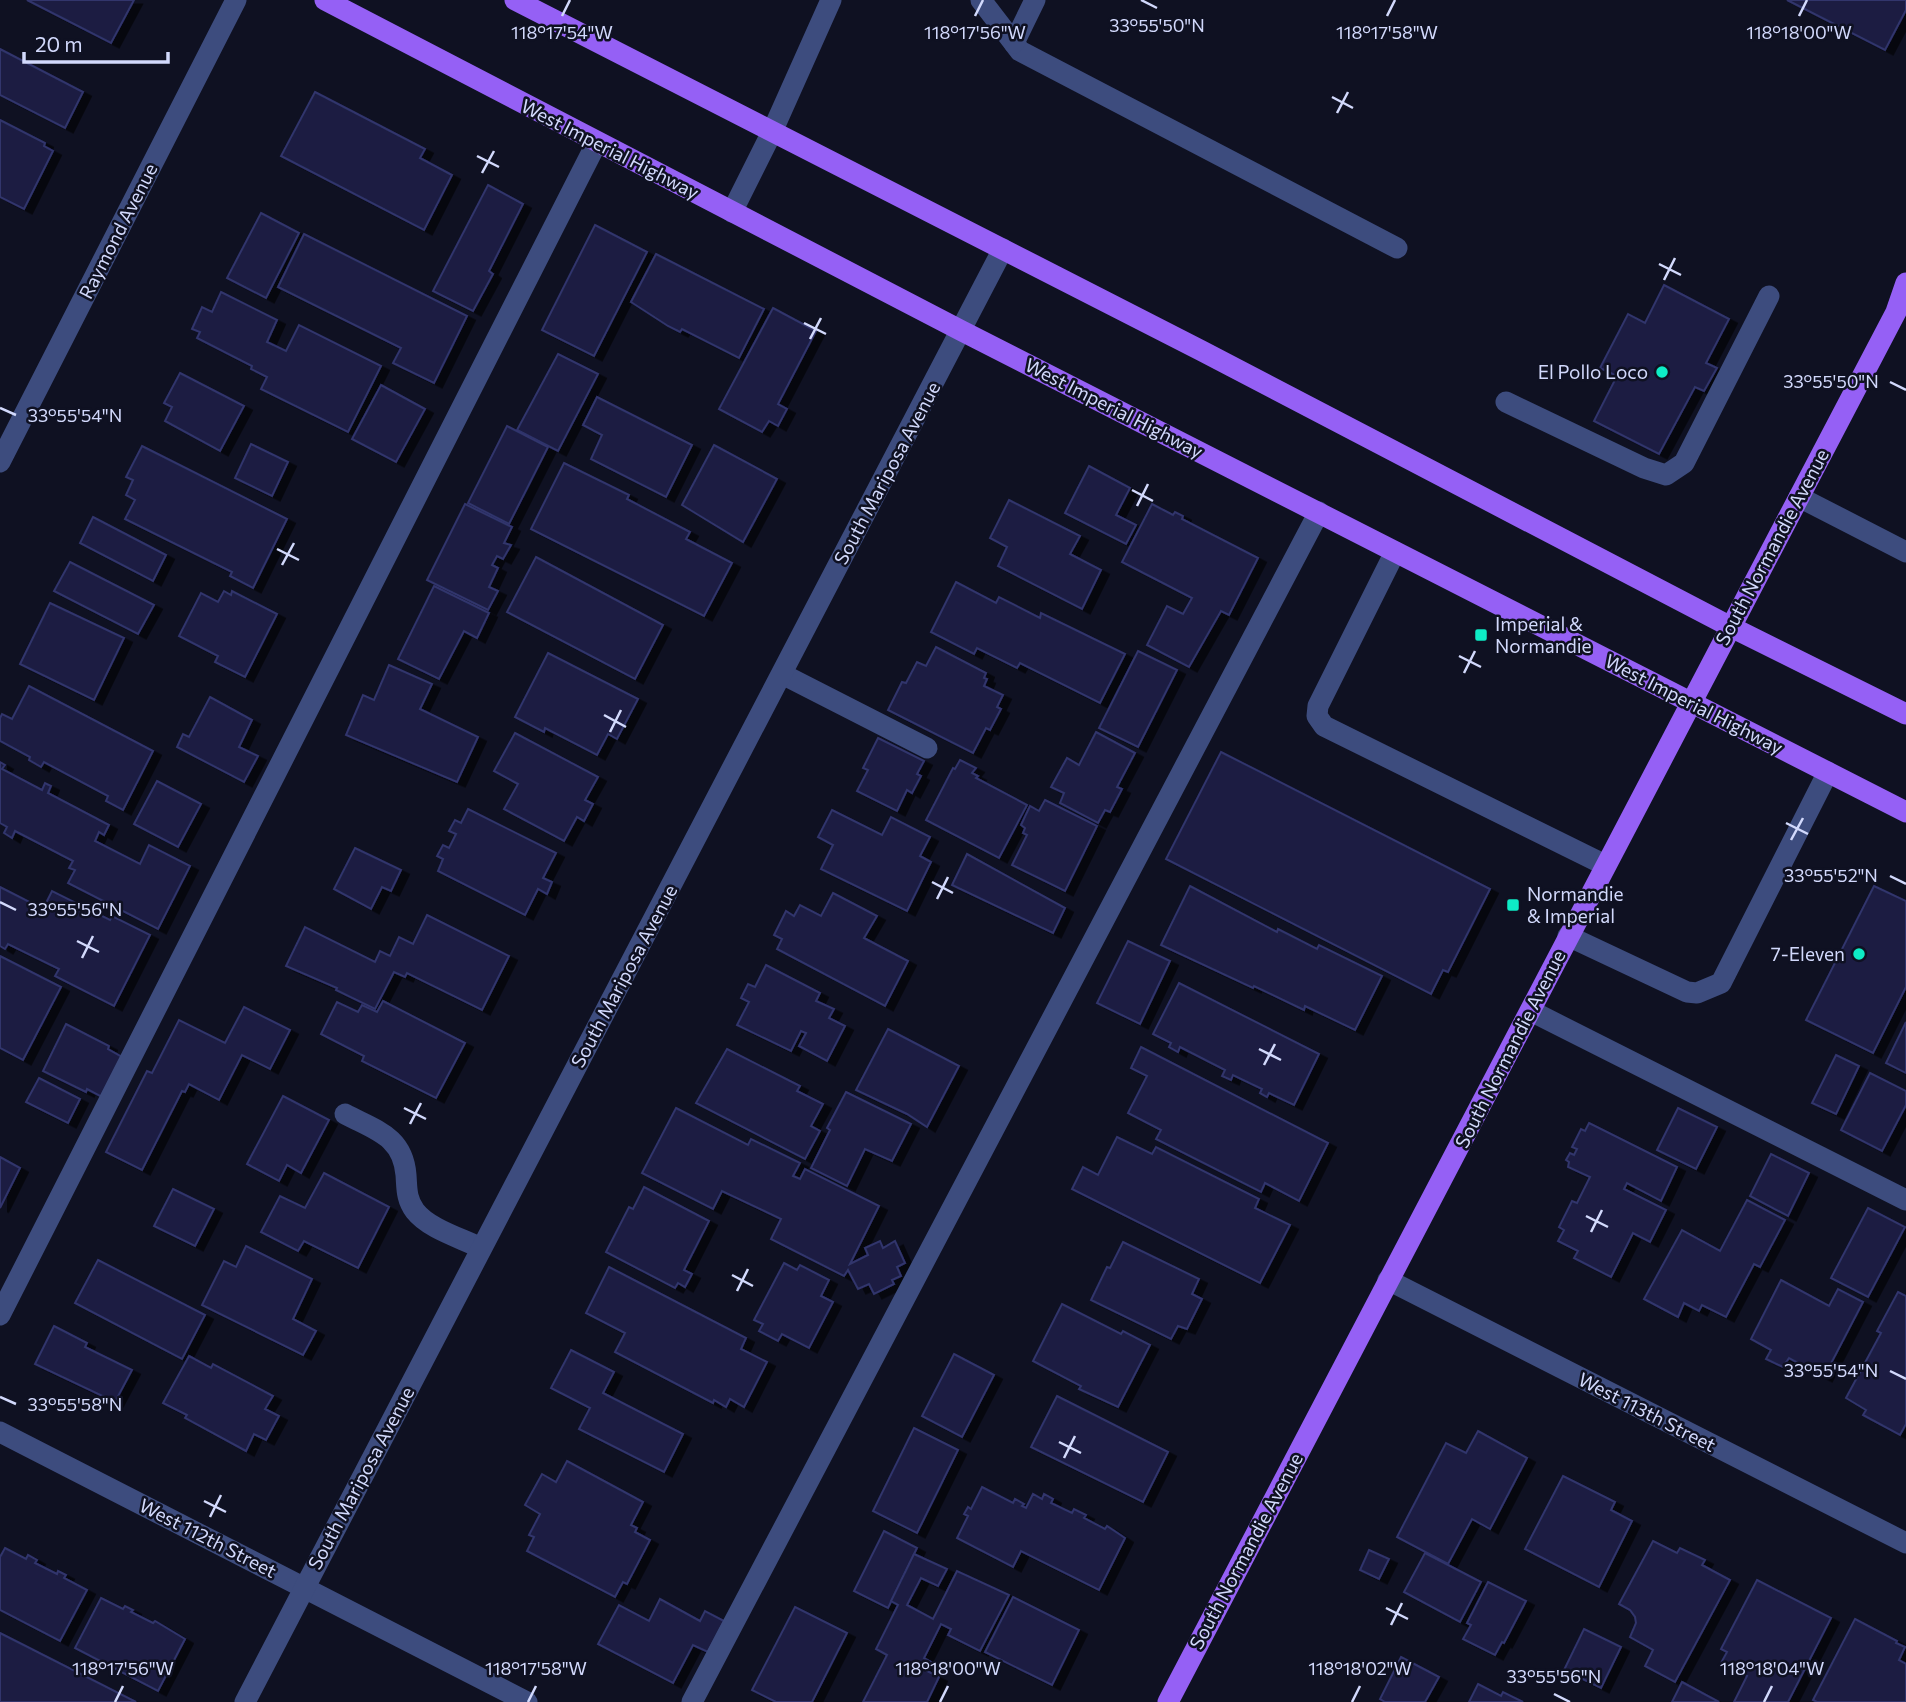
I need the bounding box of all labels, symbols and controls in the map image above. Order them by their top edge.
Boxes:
text: 33°55'50"N [1109,14,1205,36]
scale bar [24,21,168,65]
text: 118°17'54"W [511,21,613,43]
text: 118°17'56"W [924,21,1026,43]
text: 118°17'58"W [1336,21,1438,43]
text: 118°18'00"W [1746,21,1852,43]
text: 20 m [35,31,83,56]
street label: West Imperial Highway [517,94,703,204]
street label: Raymond Avenue [73,159,162,302]
street label: West Imperial Highway [1021,353,1207,463]
place label: El Pollo Loco [1538,360,1648,383]
marker: El Pollo Loco [1654,364,1670,380]
text: 33°55'50"N [1783,370,1879,392]
street label: South Mariposa Avenue [829,377,945,568]
text: 33°55'54"N [28,404,122,426]
street label: South Normandie Avenue [1710,445,1833,649]
place label: Imperial & Normandie [1495,612,1592,657]
marker: Imperial & Normandie [1473,627,1489,643]
street label: West Imperial Highway [1601,649,1787,759]
text: 33°55'52"N [1784,864,1878,886]
street label: South Mariposa Avenue [566,880,682,1071]
place label: Normandie & Imperial [1527,882,1624,927]
marker: Normandie & Imperial [1505,897,1521,913]
text: 33°55'56"N [28,898,122,920]
place label: 7-Eleven [1771,942,1845,965]
street label: South Normandie Avenue [1450,946,1570,1152]
marker: 7-Eleven [1851,946,1867,962]
text: 33°55'54"N [1784,1359,1878,1381]
street label: West 113th Street [1575,1367,1720,1456]
street label: South Mariposa Avenue [303,1382,419,1573]
text: 33°55'58"N [28,1393,122,1415]
street label: South Normandie Avenue [1184,1449,1307,1653]
street label: West 112th Street [136,1493,281,1582]
text: 118°17'56"W [72,1657,174,1679]
text: 118°17'58"W [485,1657,587,1679]
text: 118°18'00"W [895,1657,1001,1679]
text: 118°18'02"W [1308,1657,1412,1679]
text: 118°18'04"W [1720,1657,1824,1679]
text: 33°55'56"N [1507,1665,1601,1687]

